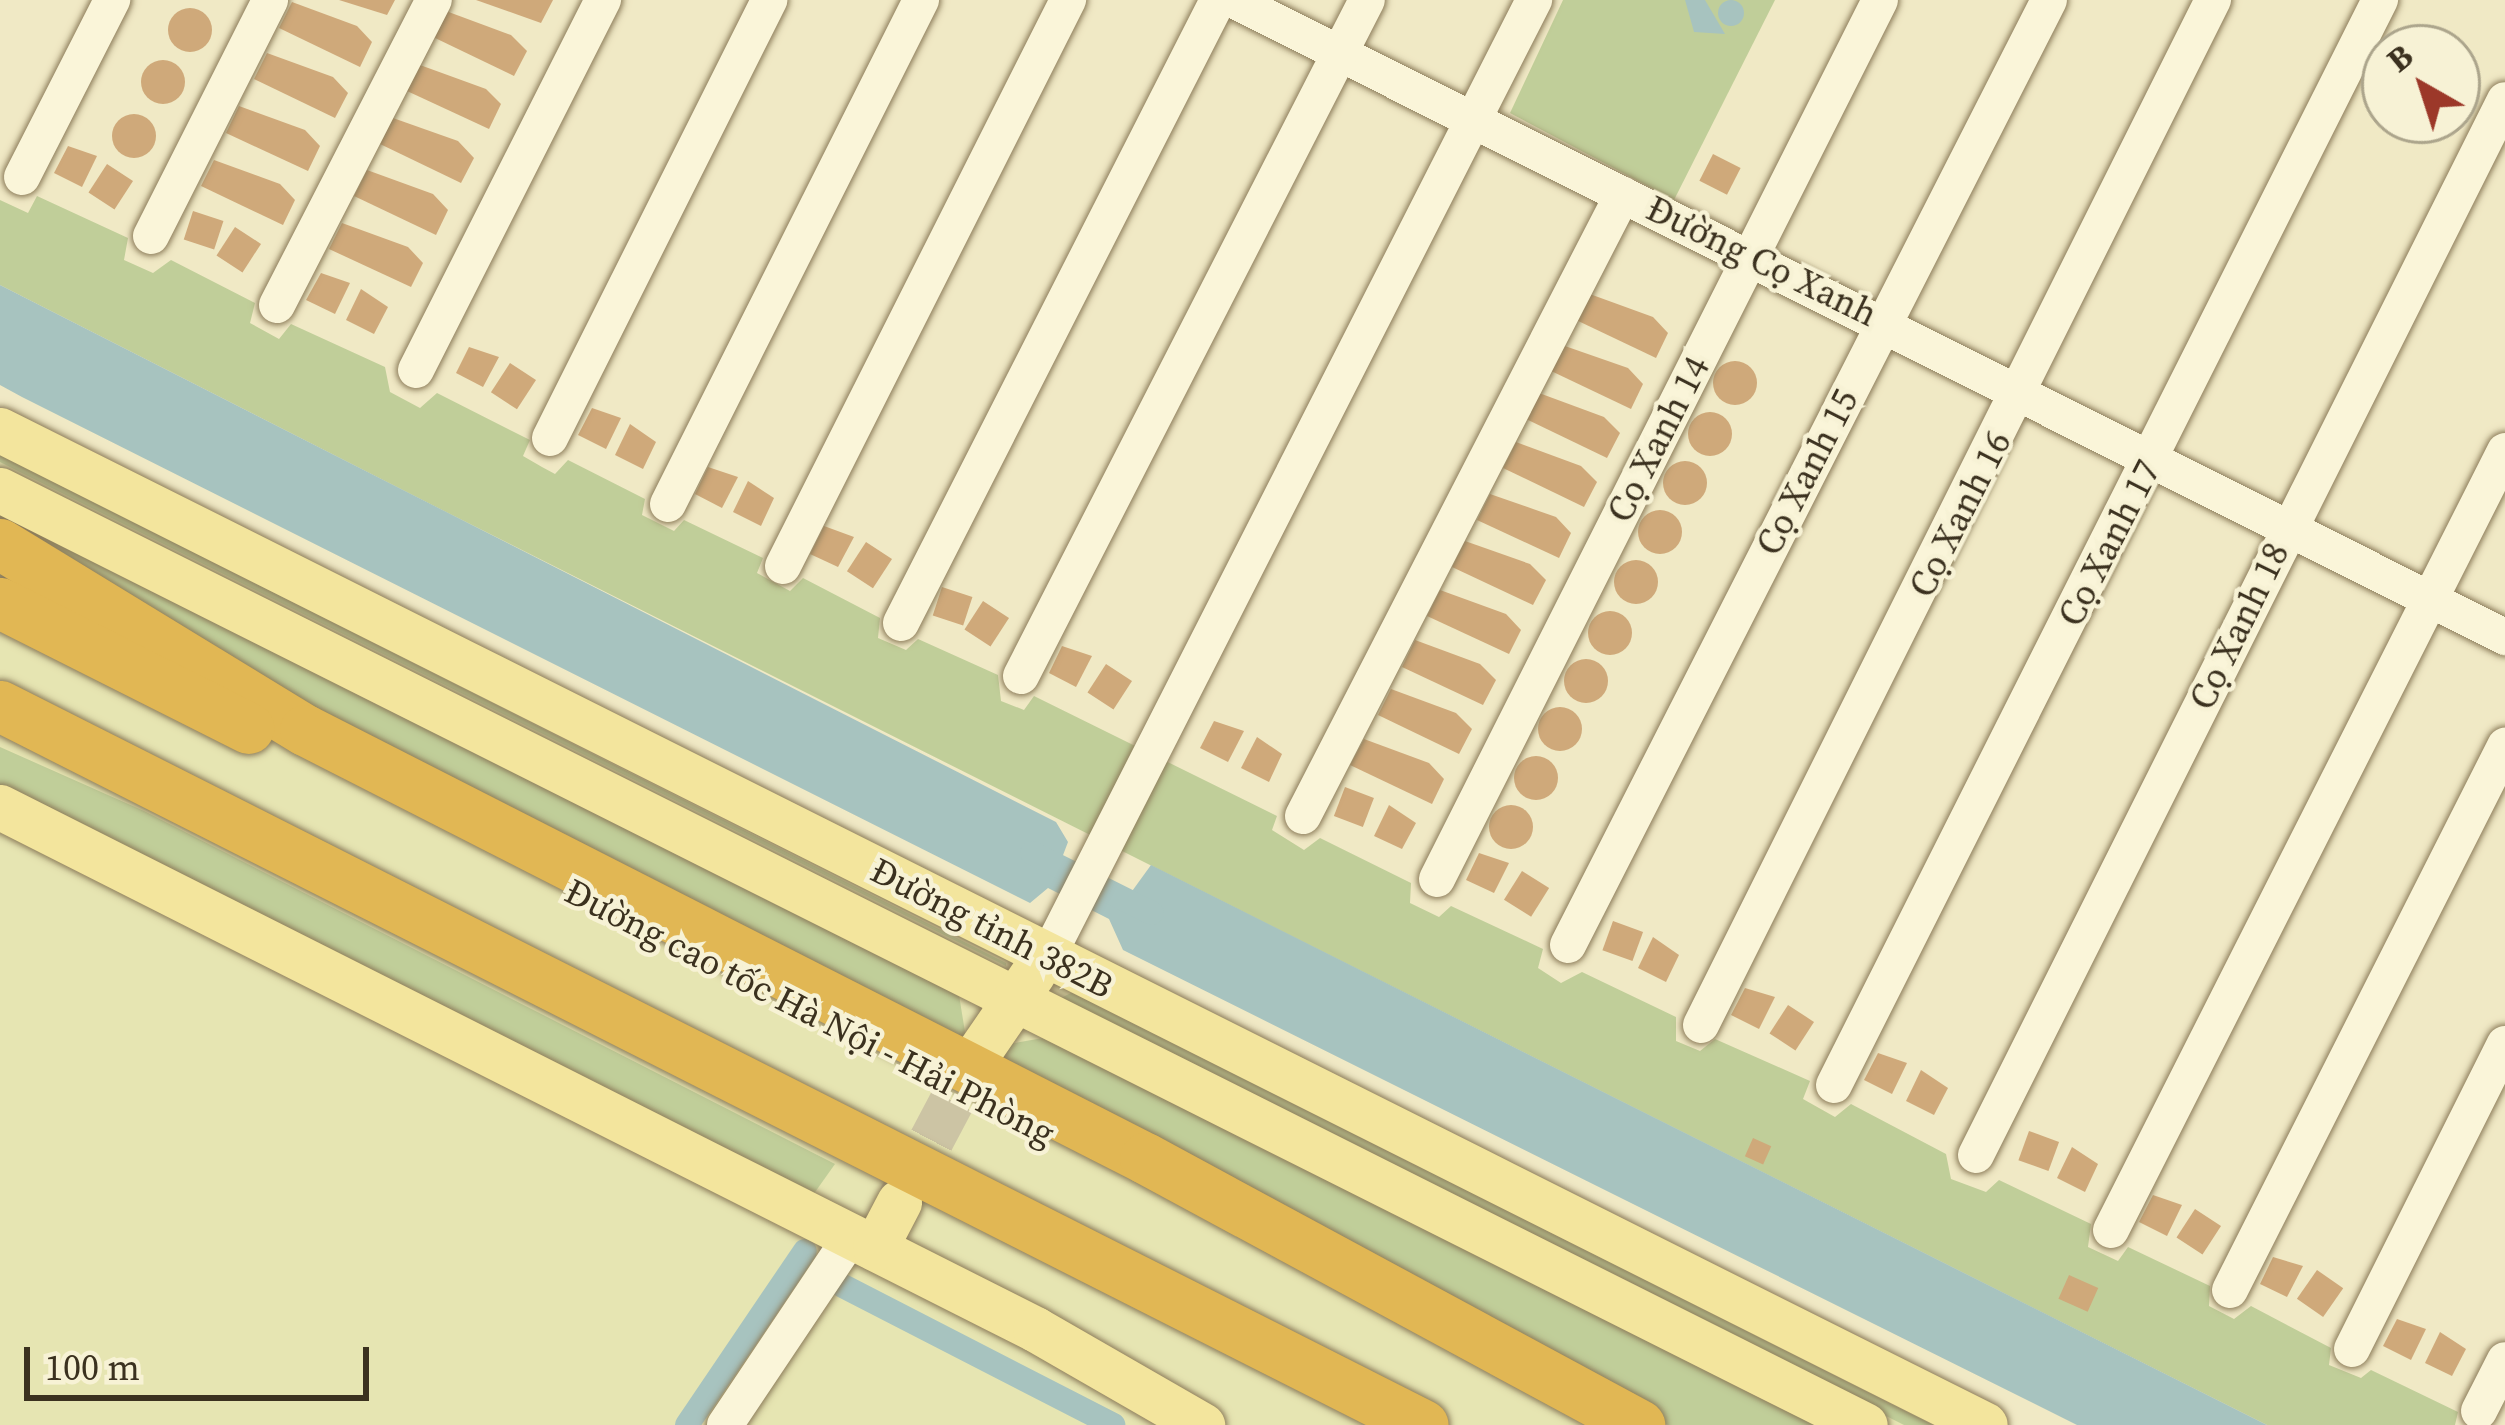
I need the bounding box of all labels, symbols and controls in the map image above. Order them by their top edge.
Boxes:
north arrow [2361,24,2481,144]
text: B [2377,34,2422,82]
street label: Đường Cọ Xanh [1640,187,1884,335]
street label: Cọ Xanh 14 [1598,349,1718,529]
street label: Cọ Xanh 15 [1747,382,1867,562]
street label: Cọ Xanh 16 [1900,424,2020,604]
street label: Cọ Xanh 17 [2049,453,2169,633]
street label: Cọ Xanh 18 [2180,536,2298,716]
street label: Đường tỉnh 382B [864,848,1120,1008]
street label: Đường cao tốc Hà Nội - Hải Phòng [558,869,1062,1155]
scale bar [30,1323,375,1397]
text: 100 m [45,1343,140,1392]

